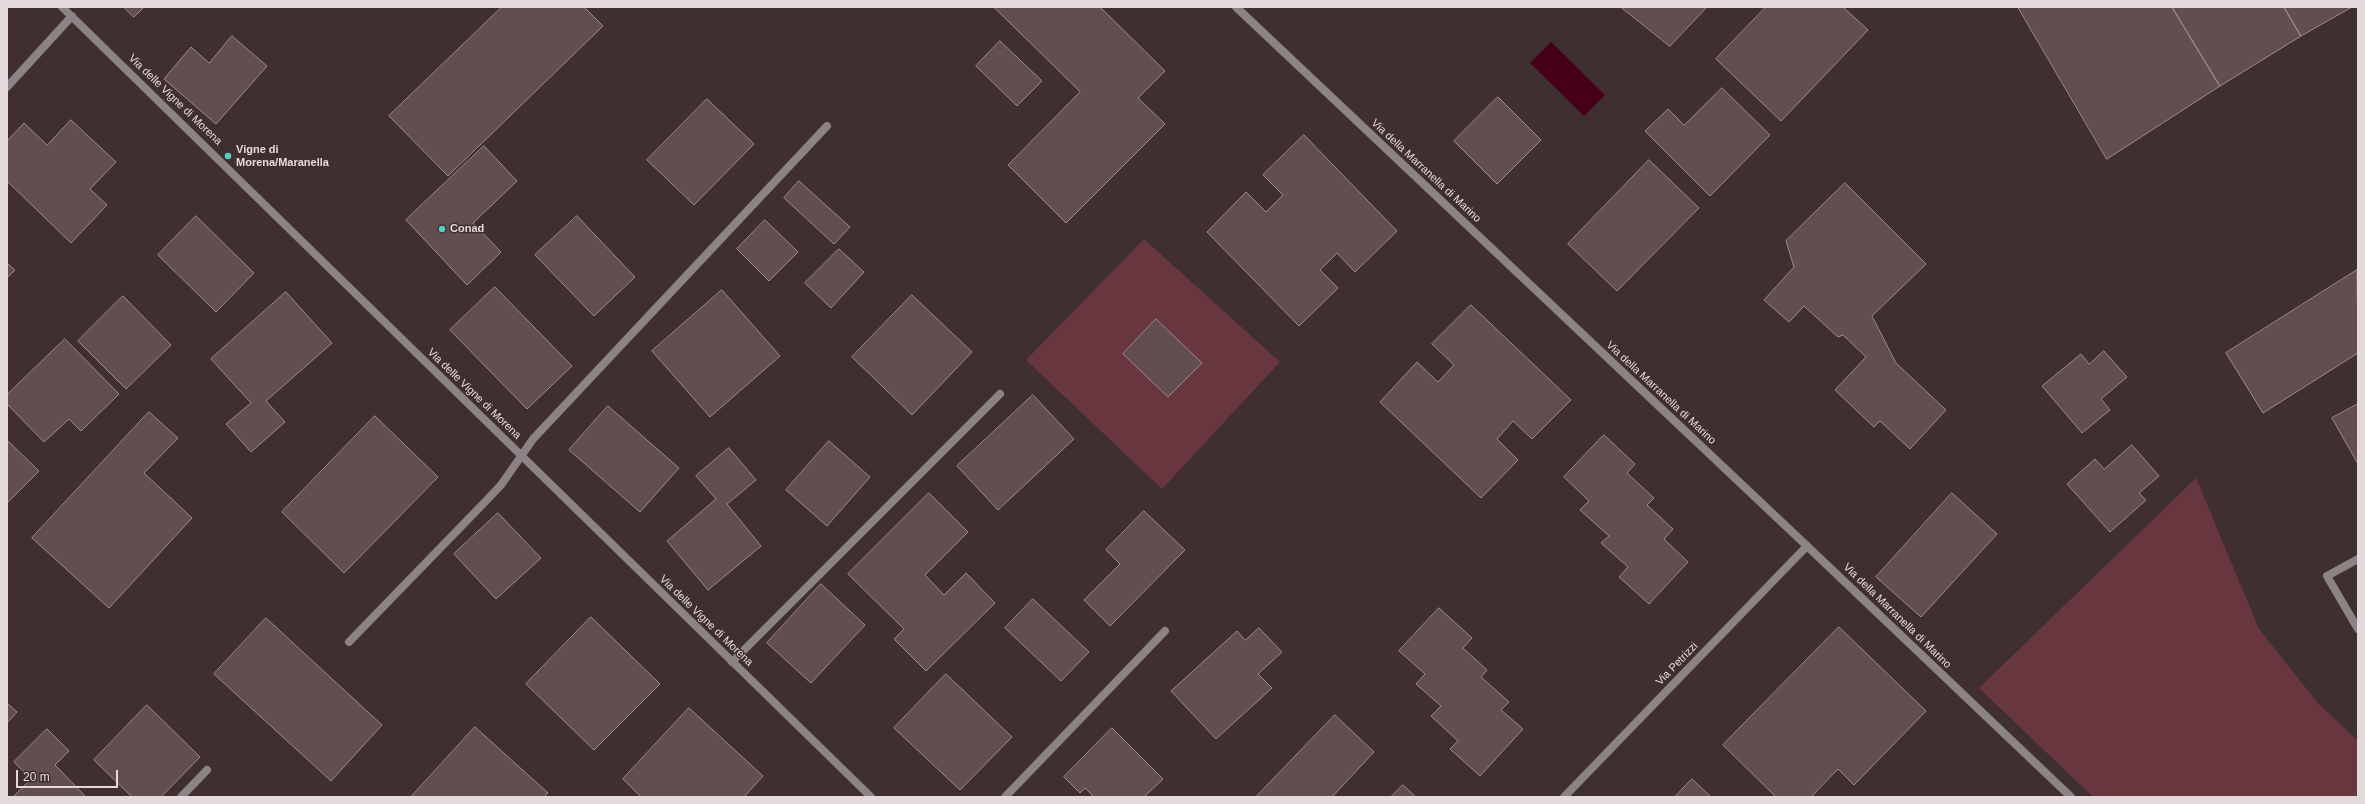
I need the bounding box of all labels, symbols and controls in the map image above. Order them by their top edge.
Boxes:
street label: Via delle Vigne di Morena [125,52,225,148]
street label: Via della Marranella di Marino [1368,117,1484,225]
place label: Vigne di Morena/Maranella [236,143,329,169]
marker: Vigne di Morena/Maranella [223,151,233,161]
place label: Conad [450,222,484,236]
marker: Conad [437,224,447,234]
street label: Via della Marranella di Marino [1603,339,1719,447]
street label: Via delle Vigne di Morena [424,346,524,442]
street label: Via della Marranella di Marino [1840,561,1954,671]
street label: Via delle Vigne di Morena [656,573,756,669]
street label: Via Petrizzi [1653,640,1701,688]
scale bar [18,762,120,788]
text: 20 m [23,770,50,784]

